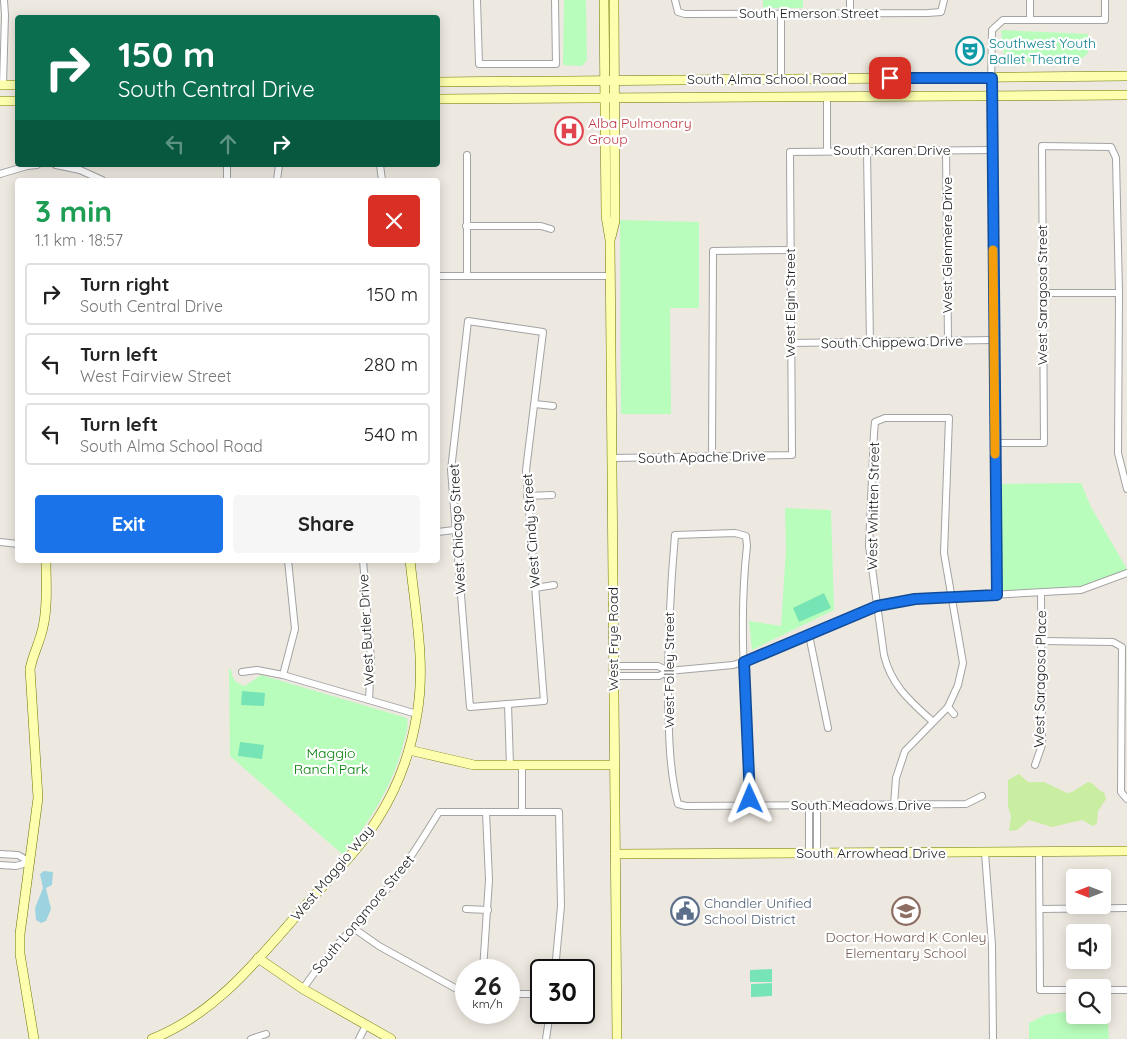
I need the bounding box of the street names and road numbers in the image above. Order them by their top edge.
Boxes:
street label: South Emerson Street [739,4,879,22]
street label: South Alma School Road [687,70,847,88]
street label: South Karen Drive [833,141,951,159]
street label: West Glenmere Drive [938,177,956,313]
street label: West Saragosa Street [1033,224,1051,365]
street label: West Elgin Street [781,248,799,358]
street label: South Chippewa Drive [821,332,963,352]
street label: West Whitten Street [863,441,883,570]
street label: South Apache Drive [638,447,766,467]
street label: West Chicago Street [445,463,469,595]
street label: West Cindy Street [518,473,544,589]
street label: West Butler Drive [354,573,378,686]
street label: West Frye Road [604,587,622,691]
street label: West Saragosa Place [1030,610,1050,748]
street label: West Folley Street [660,611,678,728]
street label: South Meadows Drive [791,796,931,814]
street label: West Maggio Way [287,822,377,924]
street label: South Arrowhead Drive [796,844,946,862]
street label: South Longmore Street [308,851,418,977]

